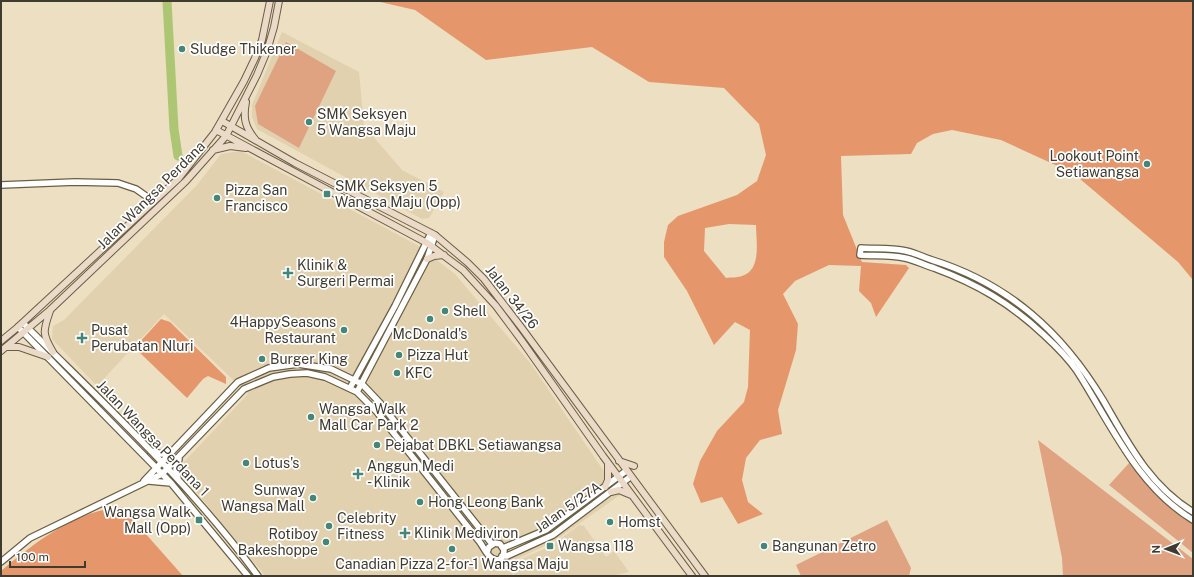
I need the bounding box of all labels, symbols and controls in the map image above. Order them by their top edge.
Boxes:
place label: Sludge Thikener [190,41,296,57]
marker: Sludge Thikener [177,44,187,54]
place label: SMK Seksyen 5 Wangsa Maju [317,106,416,138]
marker: SMK Seksyen 5 Wangsa Maju [304,117,314,127]
street label: Jalan Wangsa Perdana [94,138,208,252]
place label: Lookout Point Setiawangsa [1049,148,1139,180]
marker: Lookout Point Setiawangsa [1142,159,1152,169]
place label: SMK Seksyen 5 Wangsa Maju (Opp) [335,178,461,210]
place label: Pizza San Francisco [225,182,288,214]
marker: SMK Seksyen 5 Wangsa Maju (Opp) [322,189,332,199]
marker: Pizza San Francisco [212,193,222,203]
place label: Klinik & Surgeri Permai [297,257,394,289]
street label: Jalan 34/26 [482,262,542,332]
marker: Klinik & Surgeri Permai [282,267,294,279]
place label: Shell [453,303,487,319]
marker: Shell [440,306,450,316]
place label: 4HappySeasons Restaurant [230,314,336,346]
marker: McDonald's [425,314,435,324]
place label: Pusat Perubatan Nluri [91,322,193,354]
marker: 4HappySeasons Restaurant [339,325,349,335]
place label: McDonald's [393,326,467,342]
marker: Pusat Perubatan Nluri [76,332,88,344]
place label: Pizza Hut [407,347,469,363]
marker: Pizza Hut [394,350,404,360]
place label: Burger King [270,351,348,367]
marker: Burger King [257,354,267,364]
place label: KFC [405,365,433,381]
marker: KFC [392,368,402,378]
street label: Jalan Wangsa Perdana 1 [94,377,212,499]
place label: Wangsa Walk Mall Car Park 2 [319,401,419,433]
marker: Wangsa Walk Mall Car Park 2 [306,412,316,422]
place label: Pejabat DBKL Setiawangsa [385,437,561,453]
marker: Pejabat DBKL Setiawangsa [372,440,382,450]
place label: Lotus's [254,455,299,471]
marker: Lotus's [241,458,251,468]
place label: Anggun Medi - Klinik [367,458,454,490]
marker: Anggun Medi - Klinik [352,468,364,480]
street label: Jalan 5/27A [532,478,604,536]
place label: Sunway Wangsa Mall [221,482,306,514]
marker: Sunway Wangsa Mall [308,493,318,503]
place label: Hong Leong Bank [428,494,544,510]
marker: Hong Leong Bank [415,497,425,507]
place label: Wangsa Walk Mall (Opp) [104,504,191,536]
place label: Celebrity Fitness [337,510,397,542]
place label: Homst [618,514,661,530]
marker: Wangsa Walk Mall (Opp) [194,515,204,525]
marker: Homst [605,517,615,527]
marker: Celebrity Fitness [324,521,334,531]
place label: Klinik Mediviron [414,525,518,541]
place label: Rotiboy Bakeshoppe [238,526,319,558]
marker: Klinik Mediviron [399,527,411,539]
north arrow [1146,529,1186,569]
marker: Rotiboy Bakeshoppe [321,537,331,547]
place label: Wangsa 118 [558,538,634,554]
place label: Bangunan Zetro [772,538,876,554]
marker: Wangsa 118 [545,541,555,551]
marker: Bangunan Zetro [759,541,769,551]
scale bar [10,543,85,569]
marker: Canadian Pizza 2-for-1 Wangsa Maju [447,544,457,554]
text: N [1150,545,1162,554]
text: 100 m [16,550,49,564]
place label: Canadian Pizza 2-for-1 Wangsa Maju [335,556,569,572]

